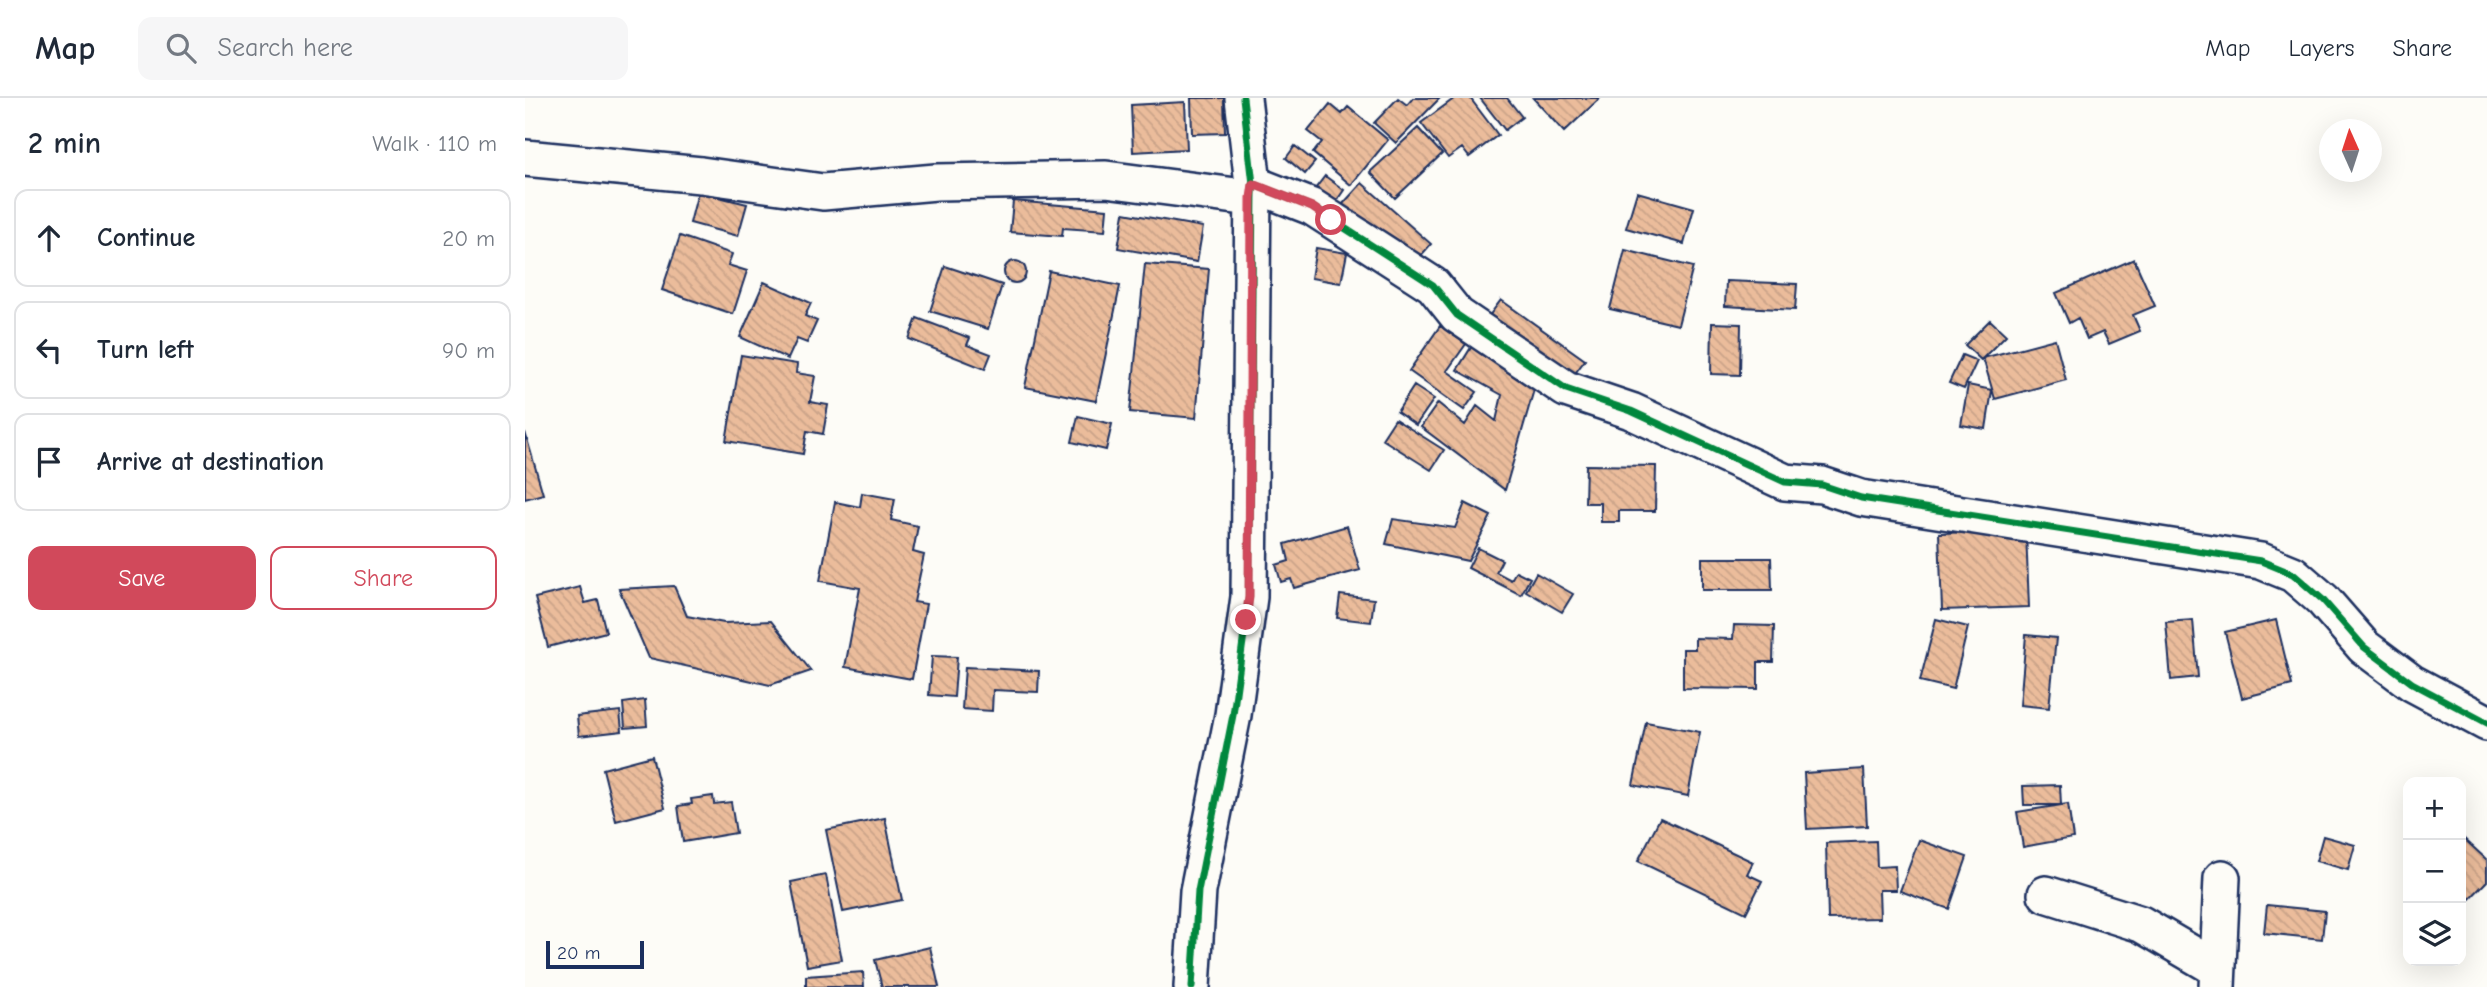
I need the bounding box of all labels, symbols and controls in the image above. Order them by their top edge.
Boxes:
search box [138,17,628,80]
text: Map [35,29,96,67]
icon: search [162,29,200,67]
text: Search here [218,33,353,63]
text: Map [2205,34,2251,62]
text: Layers [2289,34,2354,62]
text: Share [2392,34,2452,62]
north arrow [2319,119,2382,182]
text: 2 min [28,126,101,161]
text: Walk · 110 m [372,130,497,157]
route start [1315,204,1346,235]
icon: ahead [30,219,68,257]
text: Continue [97,223,195,253]
text: 20 m [442,225,495,252]
icon: left [30,331,68,369]
text: Turn left [97,335,194,365]
text: 90 m [442,337,495,364]
icon: arrive [30,443,68,481]
text: Arrive at destination [97,447,324,477]
button: Save [28,546,256,610]
button: Share [270,546,497,610]
route end [1230,604,1261,635]
map controls [2403,777,2466,966]
button: + [2403,777,2466,840]
button: − [2403,840,2466,903]
button: layers [2403,903,2466,966]
scale bar [546,938,644,970]
text: 20 m [557,942,601,964]

